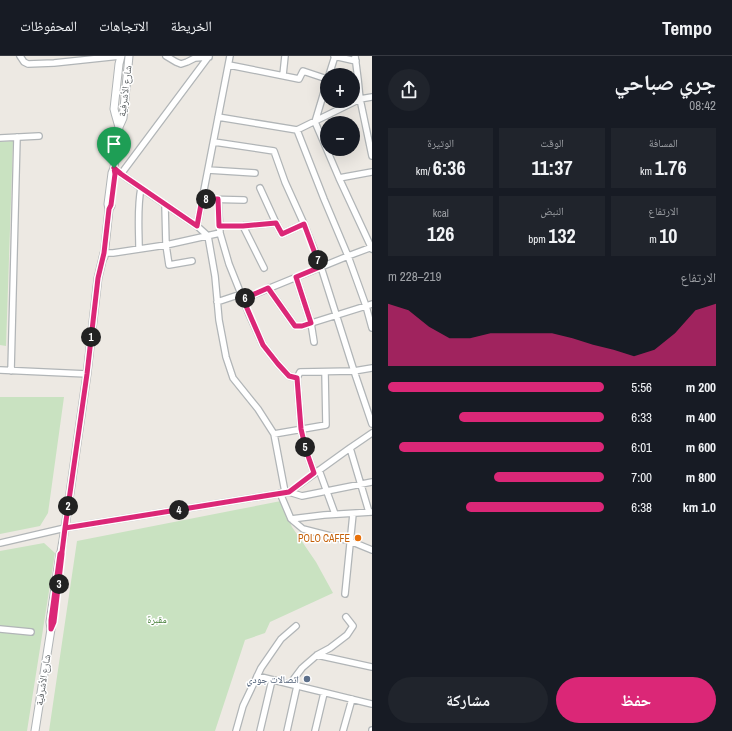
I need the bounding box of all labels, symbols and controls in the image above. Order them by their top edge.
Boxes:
text: Tempo [662,15,712,41]
text: المحفوظات [20,17,77,35]
text: الاتجاهات [99,17,149,35]
text: الخريطة [171,17,212,35]
street label: شارع الأشرفية [115,64,135,117]
text: جري صباحي [614,67,716,97]
map controls [320,68,360,156]
button: + [320,68,360,108]
button: share [388,69,430,111]
text: 08:42 [689,97,716,114]
button: − [320,116,360,156]
pin [97,127,131,168]
icon: arrive [103,133,125,155]
text: الوتيرة [427,136,454,150]
text: الوقت [540,136,564,150]
text: المسافة [649,136,678,150]
text: 6:36 [433,154,466,181]
text: 11:37 [531,154,573,181]
text: 1.76 [655,154,687,181]
text: /km [416,164,433,178]
text: km [640,164,655,178]
pin: 8 [196,189,216,209]
text: 8 [203,192,209,206]
text: النبض [540,204,564,218]
text: الارتفاع [648,204,678,218]
text: kcal [433,206,449,220]
text: 126 [427,220,454,247]
text: 132 [548,222,576,249]
text: 10 [659,222,677,249]
text: bpm [528,232,548,246]
text: m [649,232,659,246]
pin: 7 [308,250,328,270]
text: 7 [315,253,321,267]
text: 219–228 m [388,268,441,285]
text: الارتفاع [681,269,716,286]
pin: 6 [235,288,255,308]
text: 6 [242,291,248,305]
pin: 1 [81,327,101,347]
text: 1 [88,330,94,344]
text: 5:56 [631,379,652,396]
text: 200 m [686,379,716,396]
text: 6:33 [631,409,652,426]
text: 400 m [686,409,716,426]
pin: 5 [295,437,315,457]
text: 6:01 [631,439,652,456]
text: 600 m [686,439,716,456]
text: 5 [302,440,308,454]
text: 7:00 [631,469,652,486]
text: 800 m [686,469,716,486]
pin: 2 [58,496,78,516]
text: 2 [65,499,71,513]
text: 6:38 [631,499,652,516]
text: 1.0 km [683,499,716,516]
pin: 4 [169,500,189,520]
text: 4 [176,503,182,517]
place label: POLO CAFFE [298,532,350,545]
marker: POLO CAFFE [353,533,363,543]
pin: 3 [49,574,69,594]
text: 3 [56,577,62,591]
park label: مقبرة [147,613,167,626]
street label: شارع الأشرفية [33,653,54,707]
place label: اتصالات جودي [246,673,299,687]
marker: اتصالات جودي [302,674,312,684]
button: مشاركة [388,677,548,723]
button: حفظ [556,677,716,723]

